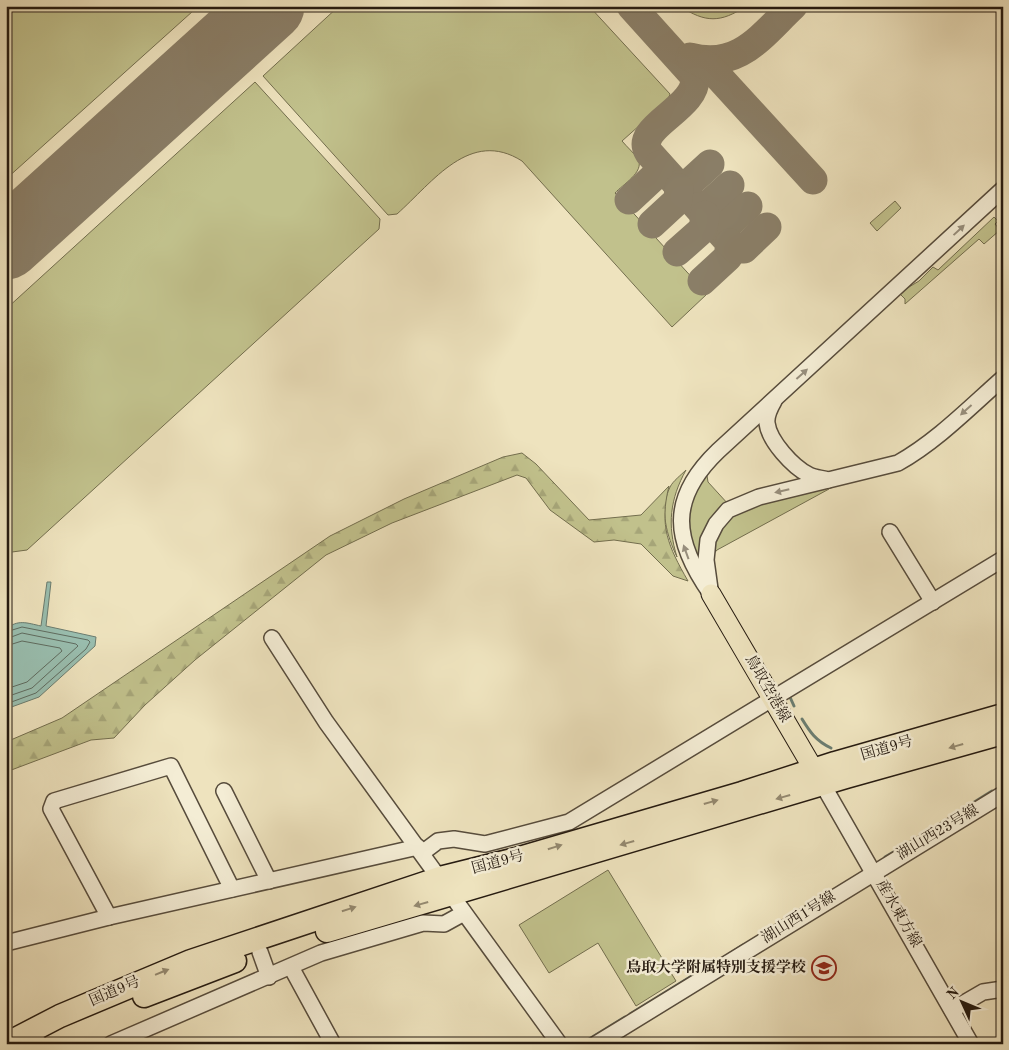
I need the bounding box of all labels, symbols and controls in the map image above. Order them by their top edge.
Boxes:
one-way arrow [953,224,965,236]
one-way arrow [796,368,808,380]
one-way arrow [961,404,973,416]
one-way arrow [774,487,790,495]
one-way arrow [682,544,689,559]
street label: 鳥取空港線 [742,652,794,725]
street label: 国道9号 [859,732,915,764]
one-way arrow [948,743,963,751]
one-way arrow [776,794,791,802]
one-way arrow [703,797,718,805]
street label: 湖山西23号線 [894,801,981,863]
one-way arrow [620,839,635,847]
one-way arrow [547,842,562,850]
street label: 国道9号 [470,847,526,877]
street label: 産水東方線 [873,877,925,950]
street label: 湖山西1号線 [758,888,838,947]
one-way arrow [413,900,428,908]
one-way arrow [341,904,356,912]
school or university icon: 鳥取大学附属特別支援学校 [811,955,837,981]
place label: 鳥取大学附属特別支援学校 [626,959,806,976]
one-way arrow [155,968,169,976]
street label: 国道9号 [87,973,143,1009]
north arrow [936,978,986,1028]
text: N [945,985,962,1002]

